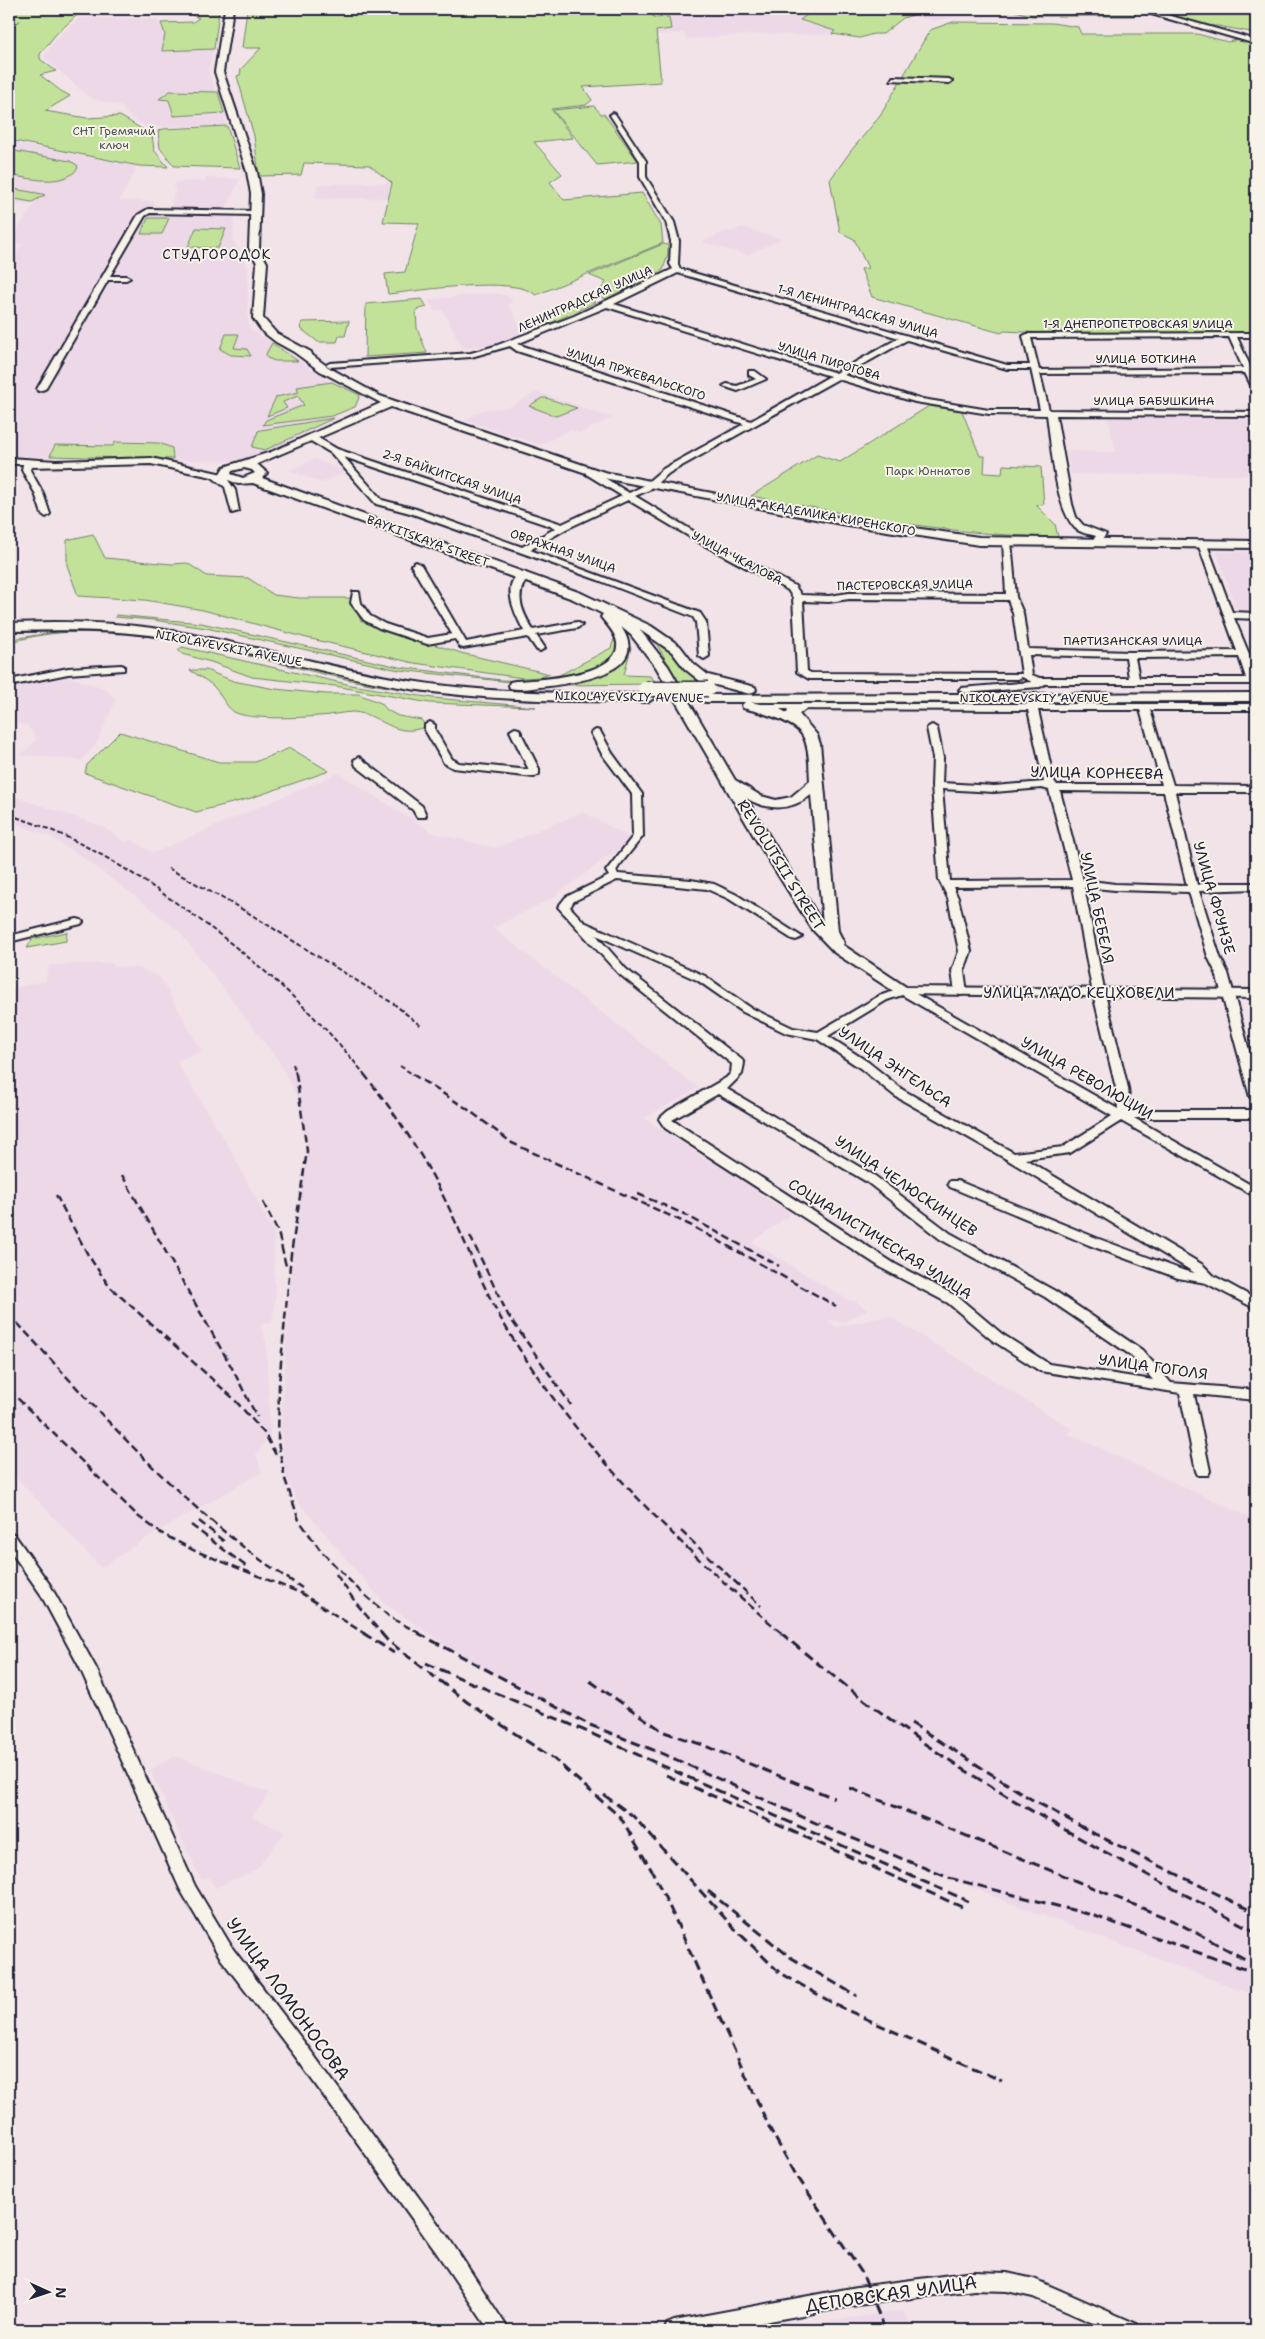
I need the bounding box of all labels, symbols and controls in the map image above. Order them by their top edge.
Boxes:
park label: СНТ Гремячий ключ [72,123,156,153]
district label: СТУДГОРОДОК [162,245,272,263]
street label: ЛЕНИНГРАДСКАЯ УЛИЦА [515,262,655,336]
street label: 1-Я ЛЕНИНГРАДСКАЯ УЛИЦА [776,280,941,342]
street label: 1-Я ДНЕПРОПЕТРОВСКАЯ УЛИЦА [1043,316,1233,332]
street label: УЛИЦА ПИРОГОВА [776,338,882,384]
street label: УЛИЦА ПРЖЕВАЛЬСКОГО [564,344,708,404]
street label: УЛИЦА БОТКИНА [1095,351,1197,367]
street label: УЛИЦА БАБУШКИНА [1094,393,1215,409]
street label: 2-Я БАЙКИТСКАЯ УЛИЦА [380,446,524,509]
park label: Парк Юннатов [886,463,970,479]
street label: УЛИЦА АКАДЕМИКА КИРЕНСКОГО [715,489,917,539]
street label: BAYKITSKAYA STREET [365,511,492,571]
street label: ОВРАЖНАЯ УЛИЦА [508,525,618,577]
street label: УЛИЦА ЧКАЛОВА [689,527,785,589]
street label: ПАСТЕРОВСКАЯ УЛИЦА [837,576,974,594]
street label: NIKOLAYEVSKIY AVENUE [154,626,304,670]
street label: ПАРТИЗАНСКАЯ УЛИЦА [1063,633,1203,649]
street label: NIKOLAYEVSKIY AVENUE [554,688,704,706]
street label: NIKOLAYEVSKIY AVENUE [960,690,1109,706]
street label: УЛИЦА КОРНЕЕВА [1030,762,1164,784]
street label: REVOLUTSII STREET [733,796,829,934]
street label: УЛИЦА ФРУНЗЕ [1188,839,1240,957]
street label: УЛИЦА БЕБЕЛЯ [1075,850,1119,966]
street label: УЛИЦА ЛАДО КЕЦХОВЕЛИ [983,983,1175,1003]
street label: УЛИЦА ЭНГЕЛЬСА [835,1022,956,1112]
street label: УЛИЦА РЕВОЛЮЦИИ [1017,1032,1157,1124]
street label: УЛИЦА ЧЕЛЮСКИНЦЕВ [831,1131,981,1241]
street label: СОЦИАЛИСТИЧЕСКАЯ УЛИЦА [784,1174,976,1304]
street label: УЛИЦА ГОГОЛЯ [1097,1349,1209,1385]
street label: УЛИЦА ЛОМОНОСОВА [221,1913,355,2085]
north arrow [22,2266,72,2316]
street label: ДЕПОВСКАЯ УЛИЦА [803,2270,979,2318]
text: N [52,2287,70,2299]

